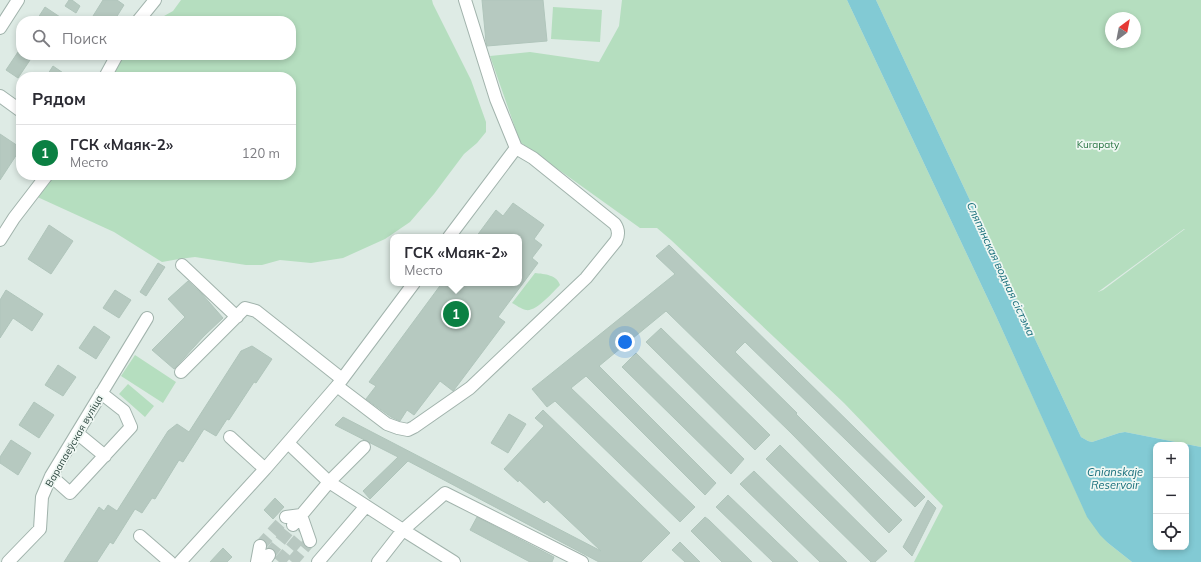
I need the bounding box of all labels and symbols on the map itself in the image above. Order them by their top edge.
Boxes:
north arrow [1105,12,1141,48]
park label: Kurapaty [1077,138,1120,151]
water label: Сляпянская водная сістэма [964,200,1038,339]
pin: 1 [443,299,469,329]
your location [615,332,635,352]
street label: Варапаеўская вуліца [42,393,106,489]
water label: Cnianskaje Reservoir [1087,465,1143,492]

